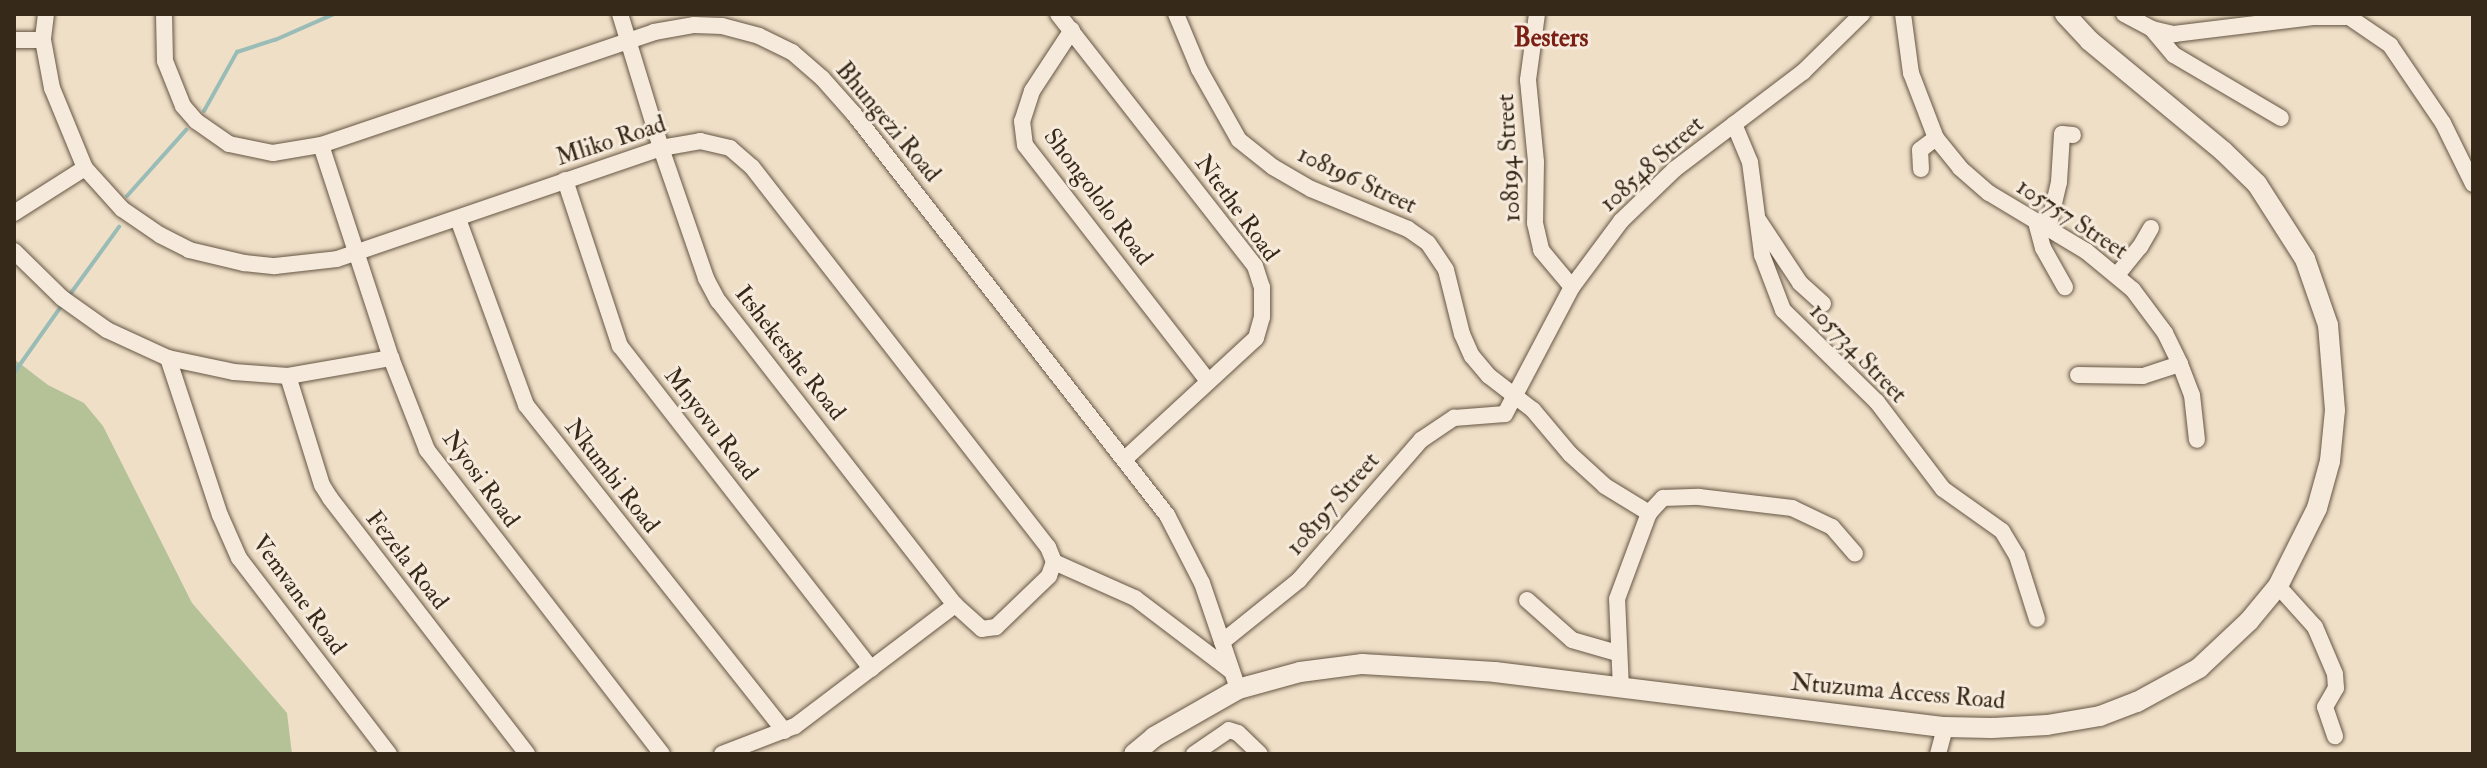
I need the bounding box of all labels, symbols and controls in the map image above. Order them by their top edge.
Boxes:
district label: Besters [1514,23,1588,55]
street label: Bhungezi Road [829,56,947,188]
street label: 108194 Street [1491,93,1527,223]
street label: Mliko Road [553,110,669,172]
street label: 108548 Street [1594,110,1710,218]
street label: Shongololo Road [1037,123,1159,271]
street label: 108196 Street [1293,140,1421,220]
street label: Ntethe Road [1189,149,1285,267]
street label: 105757 Street [2011,172,2133,266]
street label: Itsheketshe Road [729,280,851,426]
street label: 105734 Street [1803,297,1913,409]
street label: Mnyovu Road [658,362,764,486]
street label: Nkumbi Road [558,413,666,539]
street label: Nyosi Road [436,425,526,533]
street label: 108197 Street [1281,447,1385,561]
street label: Fezela Road [360,505,454,615]
street label: Vemvane Road [246,530,352,660]
street label: Ntuzuma Access Road [1790,668,2006,716]

